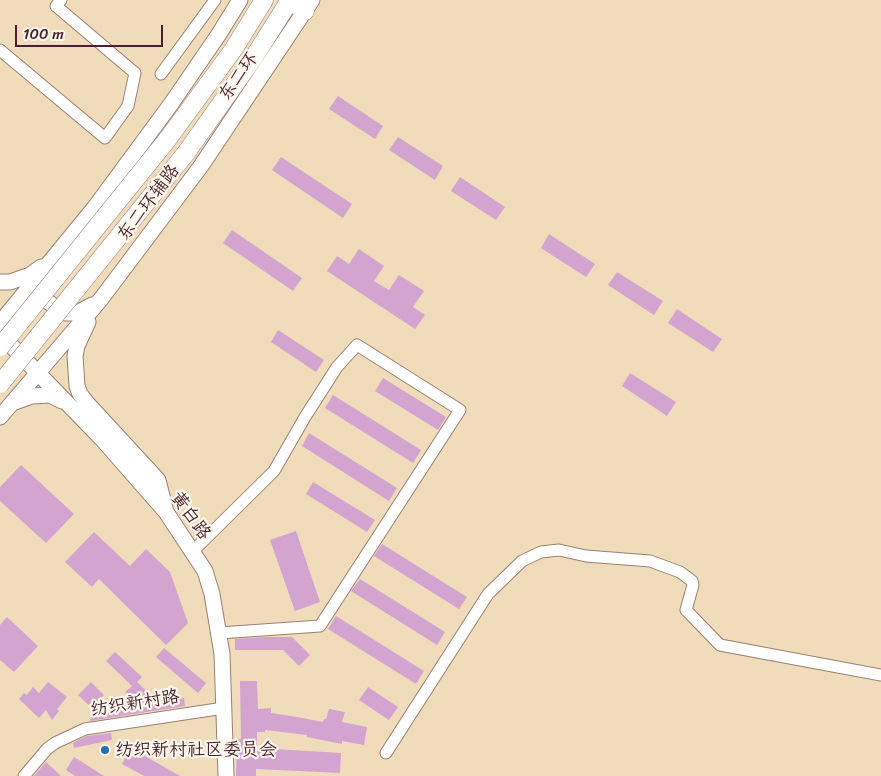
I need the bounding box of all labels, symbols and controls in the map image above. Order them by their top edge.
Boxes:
scale bar [18,15,165,47]
text: 100 m [23,21,64,47]
street label: 东二环 [215,49,263,105]
street label: 东二环辅路 [113,161,185,245]
street label: 黄白路 [165,488,215,544]
street label: 纺织新村路 [89,686,181,722]
place label: 纺织新村社区委员会 [115,739,277,761]
marker: 纺织新村社区委员会 [99,744,111,756]

